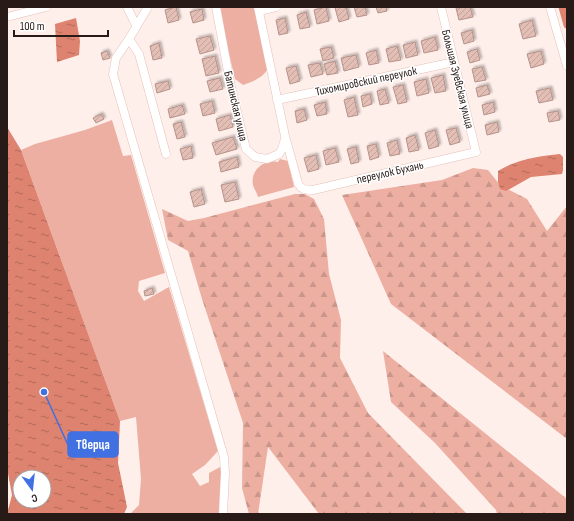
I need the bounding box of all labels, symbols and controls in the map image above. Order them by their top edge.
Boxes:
scale bar [14,12,108,38]
text: 100 m [20,19,45,34]
street label: Большая Зуевская улица [438,28,477,130]
street label: Тихомировский переулок [314,63,419,100]
street label: Батинская улица [220,70,251,143]
street label: переулок Бухань [355,157,425,187]
callout: Тверца [68,432,118,457]
text: Тверца [76,437,110,453]
north arrow [12,469,52,509]
text: С [30,491,39,505]

